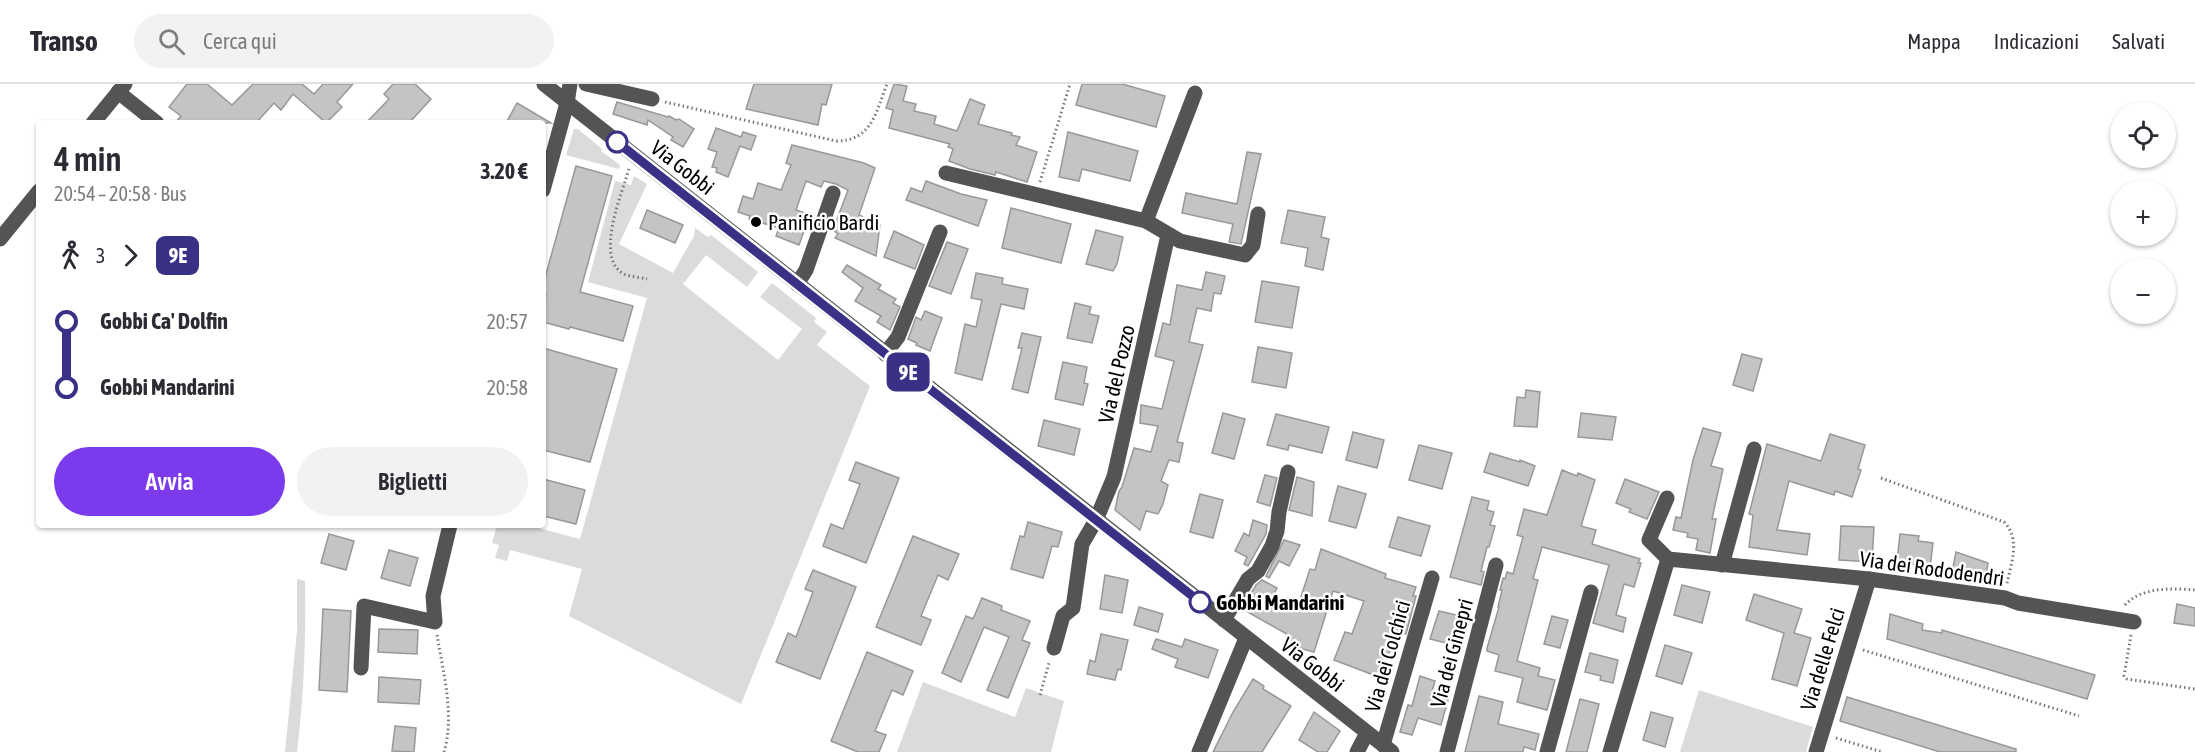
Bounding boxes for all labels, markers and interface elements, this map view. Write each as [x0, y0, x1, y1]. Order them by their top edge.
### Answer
search box [134, 14, 554, 68]
text: Transo [30, 25, 98, 57]
icon: search [155, 25, 188, 58]
text: Cerca qui [203, 28, 277, 54]
text: Mappa [1907, 29, 1961, 53]
text: Indicazioni [1994, 29, 2079, 53]
text: Salvati [2112, 29, 2165, 53]
map controls [2110, 102, 2176, 324]
button: locate [2110, 102, 2176, 168]
unlabelled marker [606, 131, 628, 153]
street label: Via Gobbi [647, 135, 719, 199]
text: 4 min [54, 140, 121, 178]
text: 3.20 € [480, 158, 528, 184]
button: + [2110, 180, 2176, 246]
text: 20:54 – 20:58 · Bus [54, 182, 187, 205]
place label: Panificio Bardi [768, 210, 879, 234]
marker: Panificio Bardi [749, 215, 763, 229]
icon: walk [54, 239, 87, 272]
icon: forward [114, 239, 147, 272]
text: 9E [168, 243, 187, 267]
text: 3 [96, 244, 105, 267]
button: − [2110, 258, 2176, 324]
text: Gobbi Ca' Dolfin [100, 308, 228, 334]
text: 20:57 [486, 310, 528, 333]
street label: Via del Pozzo [1093, 322, 1139, 426]
line badge: 9E [881, 352, 935, 392]
text: 9E [899, 360, 917, 384]
text: Gobbi Mandarini [100, 374, 235, 400]
text: 20:58 [486, 376, 528, 399]
button: Avvia [54, 447, 285, 516]
button: Biglietti [297, 447, 528, 516]
street label: Via dei Rododendri [1858, 546, 2006, 590]
place label: Gobbi Mandarini [1216, 590, 1344, 614]
marker: Gobbi Mandarini [1189, 591, 1211, 613]
street label: Via dei Ginepri [1425, 596, 1477, 710]
street label: Via dei Colchici [1360, 597, 1414, 715]
street label: Via delle Felci [1795, 605, 1849, 713]
street label: Via Gobbi [1277, 632, 1349, 696]

